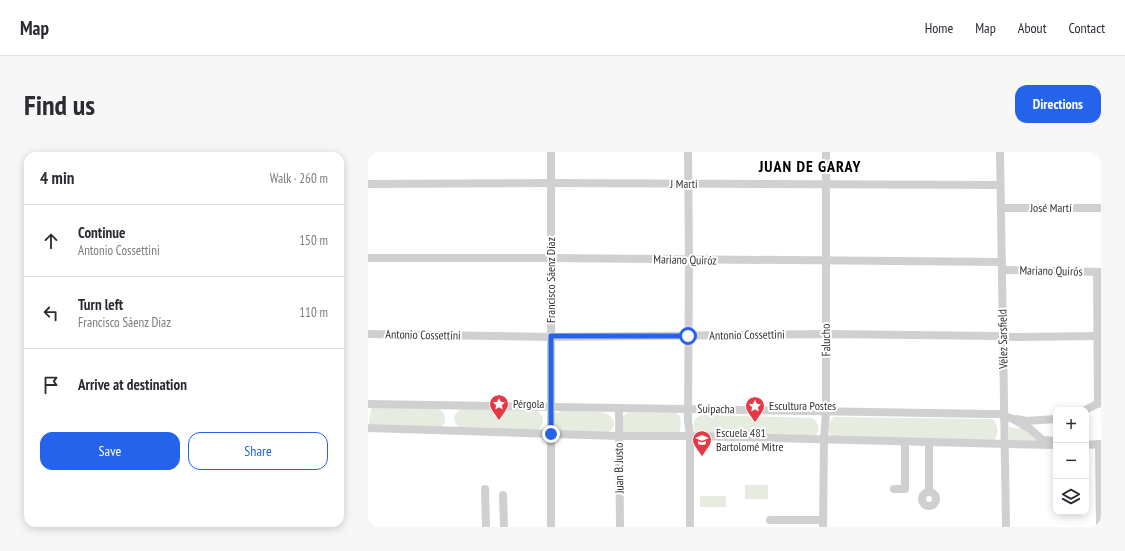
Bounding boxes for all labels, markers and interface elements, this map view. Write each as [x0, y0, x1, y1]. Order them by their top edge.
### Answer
text: Map [20, 16, 49, 40]
text: Home [925, 19, 953, 37]
text: Map [975, 19, 996, 37]
text: About [1018, 19, 1047, 37]
text: Contact [1069, 19, 1105, 37]
button: Directions [1015, 85, 1101, 123]
text: Find us [24, 86, 95, 123]
district label: JUAN DE GARAY [758, 156, 861, 176]
text: 4 min [40, 167, 74, 189]
text: Walk · 260 m [270, 170, 328, 187]
street label: J Marti [669, 176, 698, 191]
street label: José Martí [1029, 200, 1072, 215]
text: Continue [78, 223, 125, 242]
icon: ahead [40, 230, 62, 252]
text: 150 m [299, 232, 328, 249]
street label: Francisco Sáenz Díaz [543, 237, 558, 323]
text: Antonio Cossettini [78, 242, 160, 259]
street label: Mariano Quiróz [653, 251, 717, 268]
street label: Mariano Quirós [1019, 262, 1083, 279]
text: Turn left [78, 295, 123, 314]
icon: left [40, 302, 62, 324]
text: 110 m [299, 304, 328, 321]
street label: Vélez Sarsfield [994, 309, 1011, 370]
text: Francisco Sáenz Díaz [78, 314, 171, 331]
street label: Falucho [818, 324, 833, 356]
street label: Antonio Cossettini [385, 326, 461, 343]
street label: Antonio Cossettini [709, 326, 785, 343]
route start [679, 327, 697, 345]
icon: arrive [40, 374, 62, 396]
text: Arrive at destination [78, 375, 187, 394]
place icon: Pérgola [488, 393, 510, 421]
place icon: Escultura Postes [744, 395, 766, 423]
place label: Pérgola [513, 396, 544, 411]
place label: Escultura Postes [769, 398, 836, 413]
street label: Suipacha [697, 401, 735, 416]
map controls [1053, 407, 1089, 515]
button: + [1053, 407, 1089, 443]
route end [542, 425, 560, 443]
place label: Escuela 481 Bartolomé Mitre [716, 425, 784, 454]
school or university icon: Escuela 481 Bartolomé Mitre [691, 429, 713, 457]
button: Save [40, 432, 180, 470]
button: Share [188, 432, 328, 470]
street label: Juan B. Justo [611, 442, 626, 495]
button: − [1053, 443, 1089, 479]
button: layers [1053, 479, 1089, 515]

